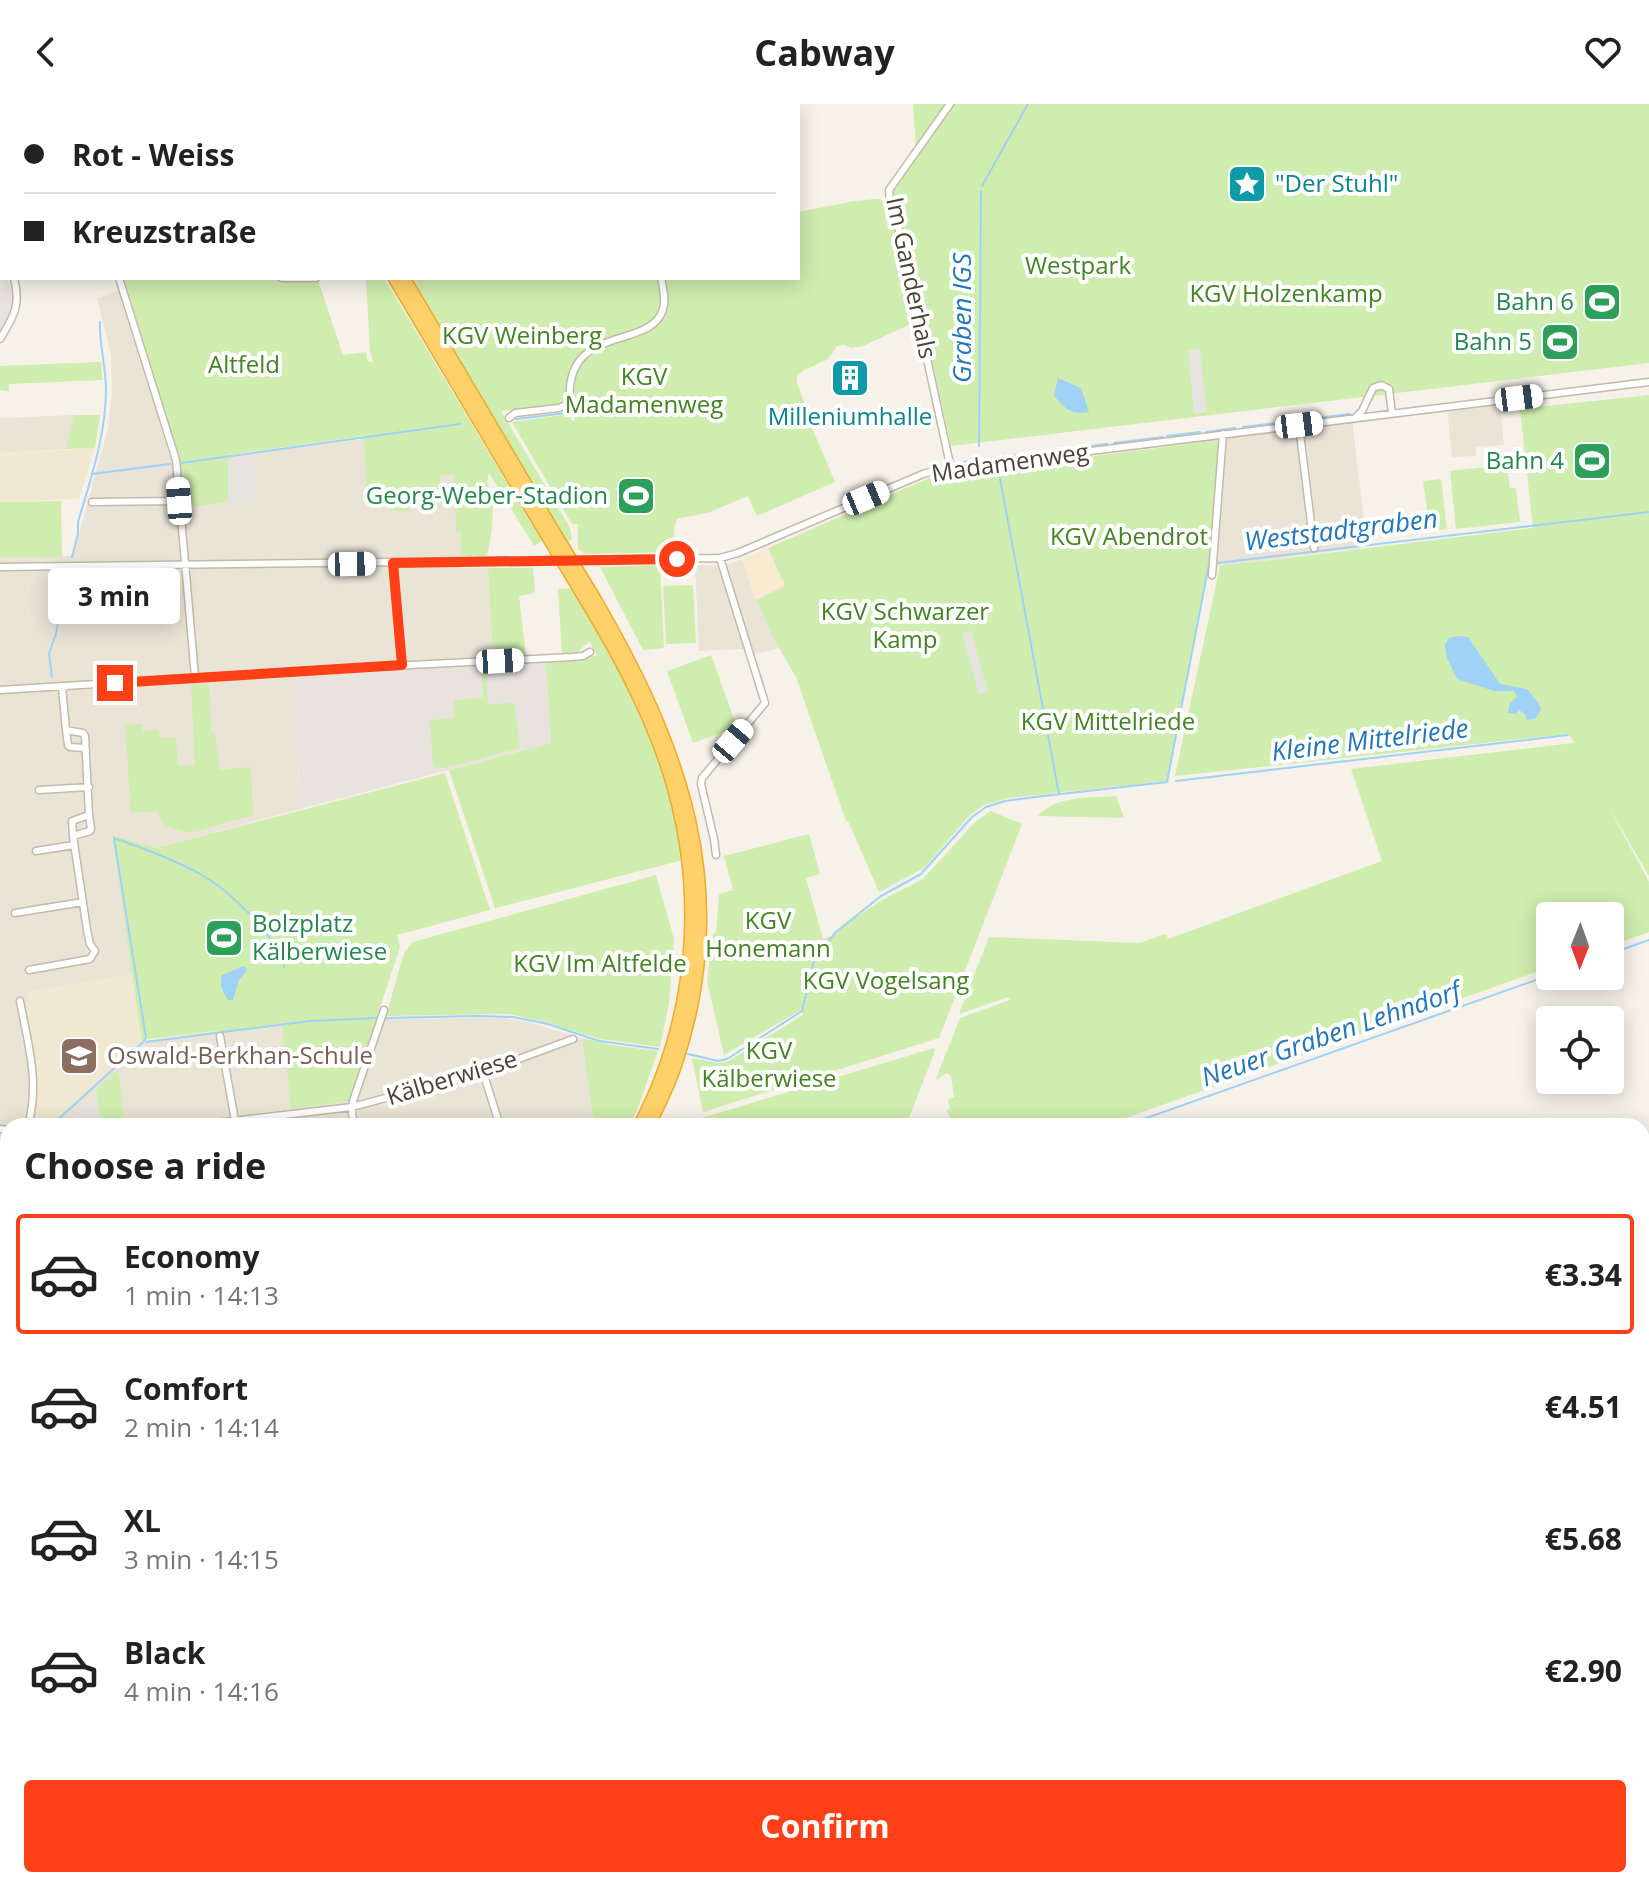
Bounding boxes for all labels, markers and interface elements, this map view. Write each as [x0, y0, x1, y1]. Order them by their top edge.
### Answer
text: Cabway [754, 28, 895, 77]
icon: back [24, 30, 68, 74]
icon: heart [1581, 30, 1625, 74]
text: Rot - Weiss [72, 134, 234, 175]
place icon: "Der Stuhl" [1226, 163, 1268, 205]
place label: "Der Stuhl" [1275, 166, 1398, 199]
street label: Im Ganderhals [879, 194, 946, 361]
text: Kreuzstraße [72, 211, 256, 252]
park label: Westpark [1025, 248, 1131, 281]
water label: Graben IGS [943, 252, 979, 383]
park label: KGV Holzenkamp [1189, 276, 1383, 309]
sports icon: Bahn 6 [1581, 281, 1623, 323]
place label: Bahn 6 [1496, 284, 1574, 317]
park label: KGV Weinberg [442, 318, 602, 351]
sports icon: Bahn 5 [1539, 321, 1581, 363]
place label: Bahn 5 [1454, 324, 1532, 357]
park label: Altfeld [208, 347, 280, 380]
building icon: Milleniumhalle [829, 357, 871, 399]
park label: KGV Madamenweg [565, 359, 723, 420]
car [1494, 383, 1544, 413]
place label: Milleniumhalle [768, 399, 932, 432]
car [1274, 410, 1324, 440]
street label: Madamenweg [929, 434, 1091, 489]
sports icon: Bahn 4 [1571, 440, 1613, 482]
place label: Bahn 4 [1486, 443, 1564, 476]
sports icon: Georg-Weber-Stadion [615, 475, 657, 517]
car [165, 476, 193, 526]
place label: Georg-Weber-Stadion [366, 478, 608, 511]
car [839, 478, 893, 518]
water label: Weststadtgraben [1242, 499, 1440, 559]
park label: KGV Abendrot [1050, 519, 1208, 552]
route start [659, 541, 695, 577]
car [328, 552, 376, 576]
callout: 3 min [49, 567, 181, 623]
text: 3 min [78, 578, 150, 614]
park label: KGV Schwarzer Kamp [821, 594, 989, 655]
car [475, 648, 525, 674]
route end [97, 665, 133, 701]
park label: KGV Mittelriede [1021, 704, 1195, 737]
water label: Kleine Mittelriede [1269, 709, 1470, 769]
car [708, 715, 758, 767]
north arrow [1536, 902, 1624, 990]
map controls [1536, 902, 1624, 1094]
park label: KGV Honemann [705, 903, 831, 964]
place label: Bolzplatz Kälberwiese [252, 906, 387, 967]
sports icon: Bolzplatz Kälberwiese [203, 917, 245, 959]
park label: KGV Im Altfelde [513, 946, 687, 979]
park label: KGV Vogelsang [803, 963, 969, 996]
water label: Neuer Graben Lehndorf [1196, 971, 1469, 1094]
button: locate [1536, 1006, 1624, 1094]
park label: KGV Kälberwiese [701, 1033, 837, 1094]
school or university icon: Oswald-Berkhan-Schule [58, 1035, 100, 1077]
place label: Oswald-Berkhan-Schule [107, 1038, 373, 1071]
street label: Kälberwiese [382, 1041, 521, 1112]
text: Choose a ride [24, 1141, 266, 1190]
text: Economy [124, 1236, 260, 1277]
icon: car [28, 1238, 100, 1310]
text: €3.34 [1545, 1254, 1622, 1295]
text: 1 min · 14:13 [124, 1277, 279, 1313]
text: Comfort [124, 1368, 248, 1409]
icon: car [28, 1370, 100, 1442]
text: €4.51 [1545, 1386, 1622, 1427]
text: 2 min · 14:14 [124, 1409, 279, 1445]
text: XL [124, 1500, 161, 1541]
icon: car [28, 1502, 100, 1574]
text: €5.68 [1545, 1518, 1622, 1559]
text: 3 min · 14:15 [124, 1541, 279, 1577]
text: Black [124, 1632, 205, 1673]
icon: car [28, 1634, 100, 1706]
text: €2.90 [1545, 1650, 1622, 1691]
text: 4 min · 14:16 [124, 1673, 279, 1709]
button: Confirm [24, 1780, 1626, 1872]

